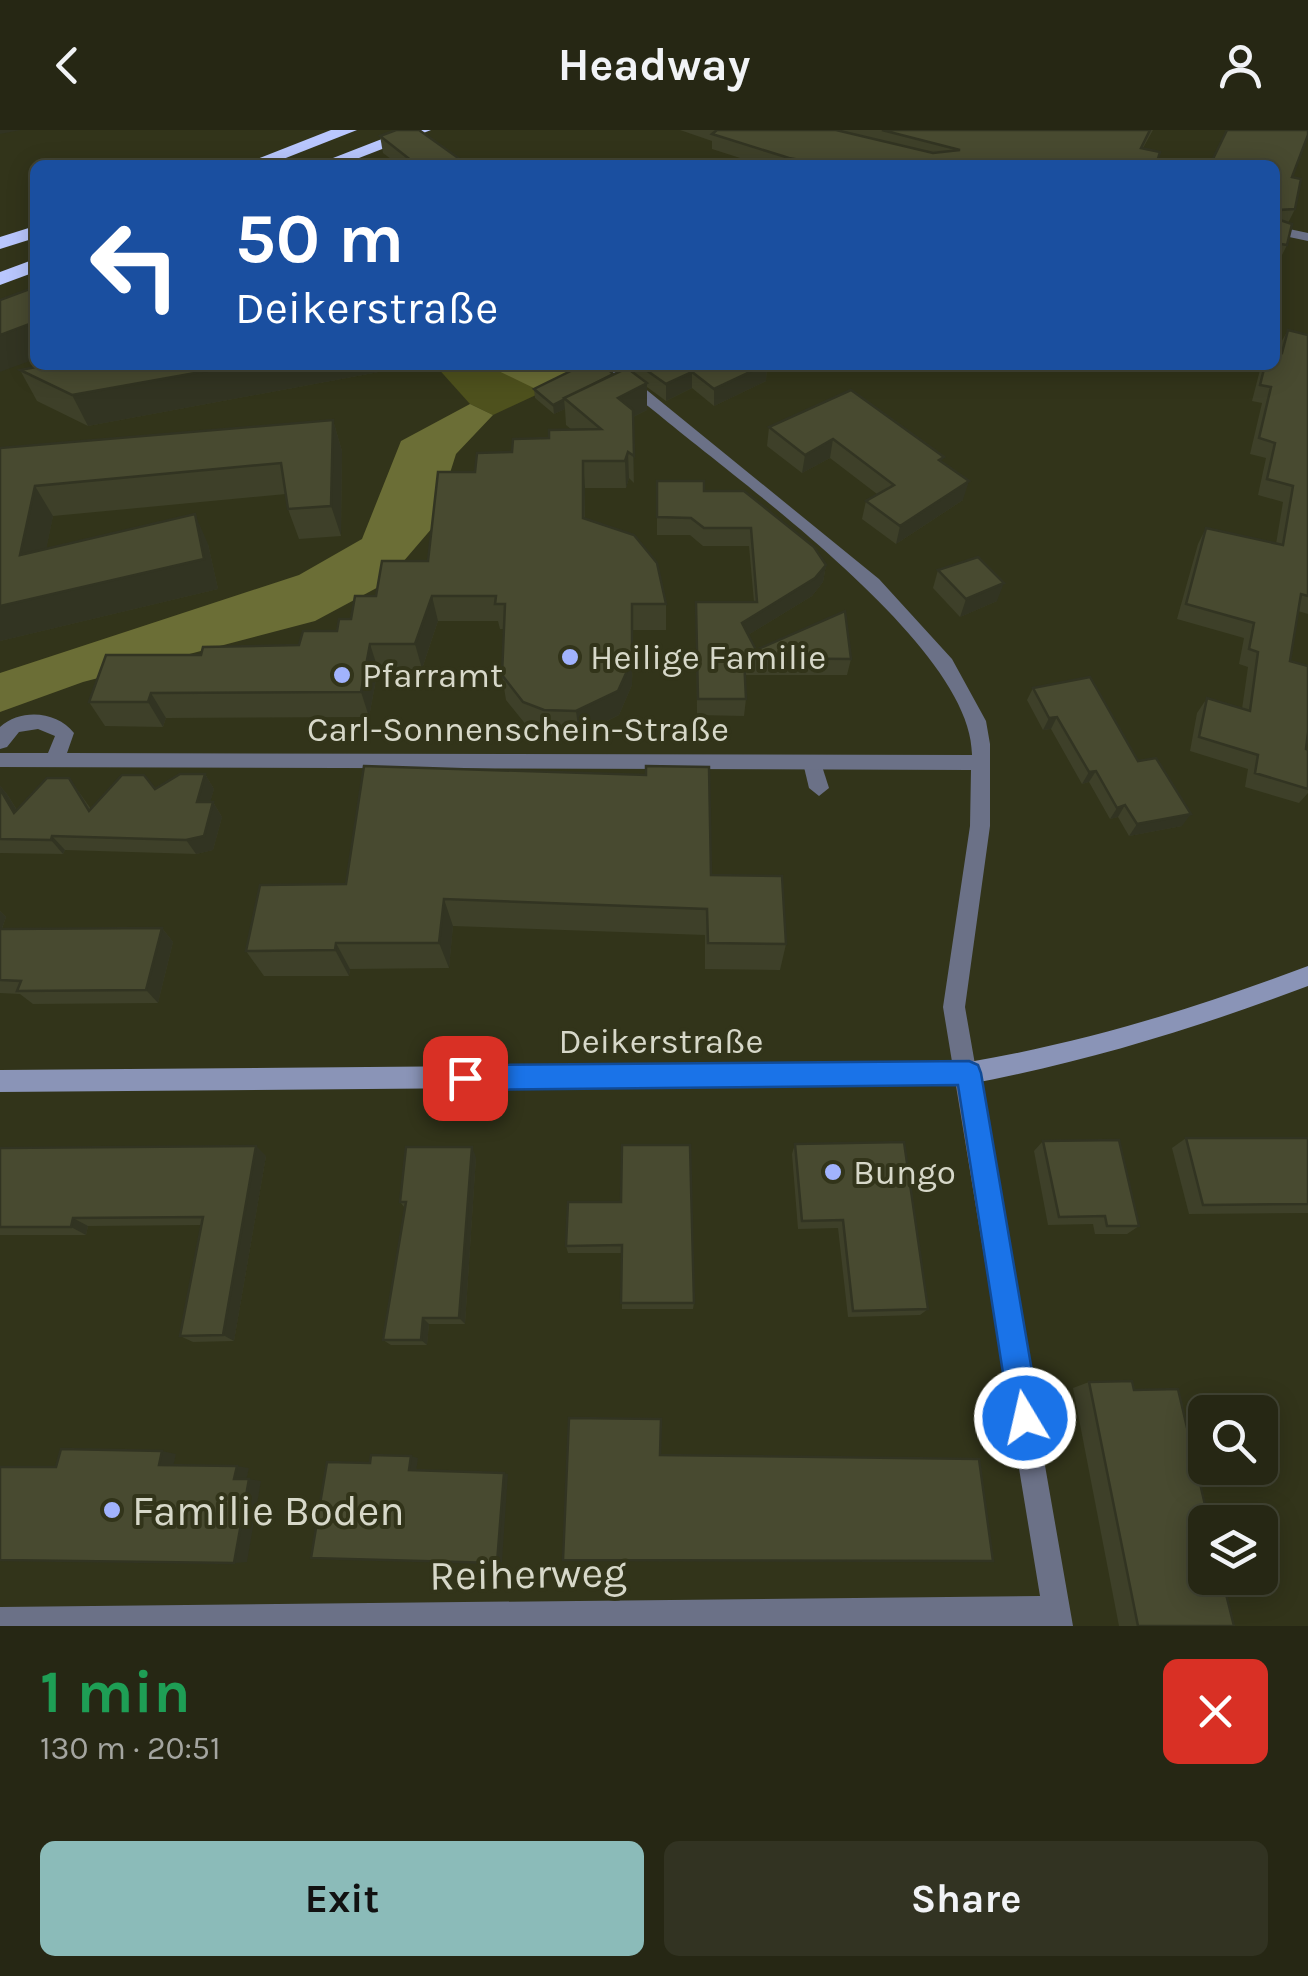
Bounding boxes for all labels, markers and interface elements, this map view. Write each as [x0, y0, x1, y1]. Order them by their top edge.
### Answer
icon: back [40, 38, 95, 93]
icon: person [1213, 38, 1268, 93]
text: Headway [558, 39, 750, 91]
text: 50 m [235, 198, 404, 280]
icon: left [70, 200, 200, 330]
text: Deikerstraße [235, 282, 498, 334]
place label: Heilige Familie [590, 637, 826, 678]
marker: Heilige Familie [559, 646, 581, 668]
place label: Pfarramt [362, 655, 503, 696]
marker: Pfarramt [331, 664, 353, 686]
street label: Carl-Sonnenschein-Straße [307, 709, 729, 750]
street label: Deikerstraße [559, 1021, 763, 1062]
pin [423, 1036, 508, 1121]
icon: arrive [438, 1051, 493, 1106]
place label: Bungo [853, 1152, 956, 1193]
marker: Bungo [822, 1161, 844, 1183]
position arrow [973, 1366, 1077, 1470]
map controls [1188, 1395, 1278, 1595]
button: search [1188, 1395, 1278, 1485]
place label: Familie Boden [132, 1486, 405, 1536]
marker: Familie Boden [101, 1499, 123, 1521]
button: layers [1188, 1505, 1278, 1595]
street label: Reiherweg [429, 1547, 628, 1601]
text: 1 min [40, 1657, 191, 1727]
button: close [1163, 1659, 1268, 1764]
text: 130 m · 20:51 [40, 1730, 220, 1767]
button: Exit [40, 1841, 644, 1956]
button: Share [664, 1841, 1268, 1956]

